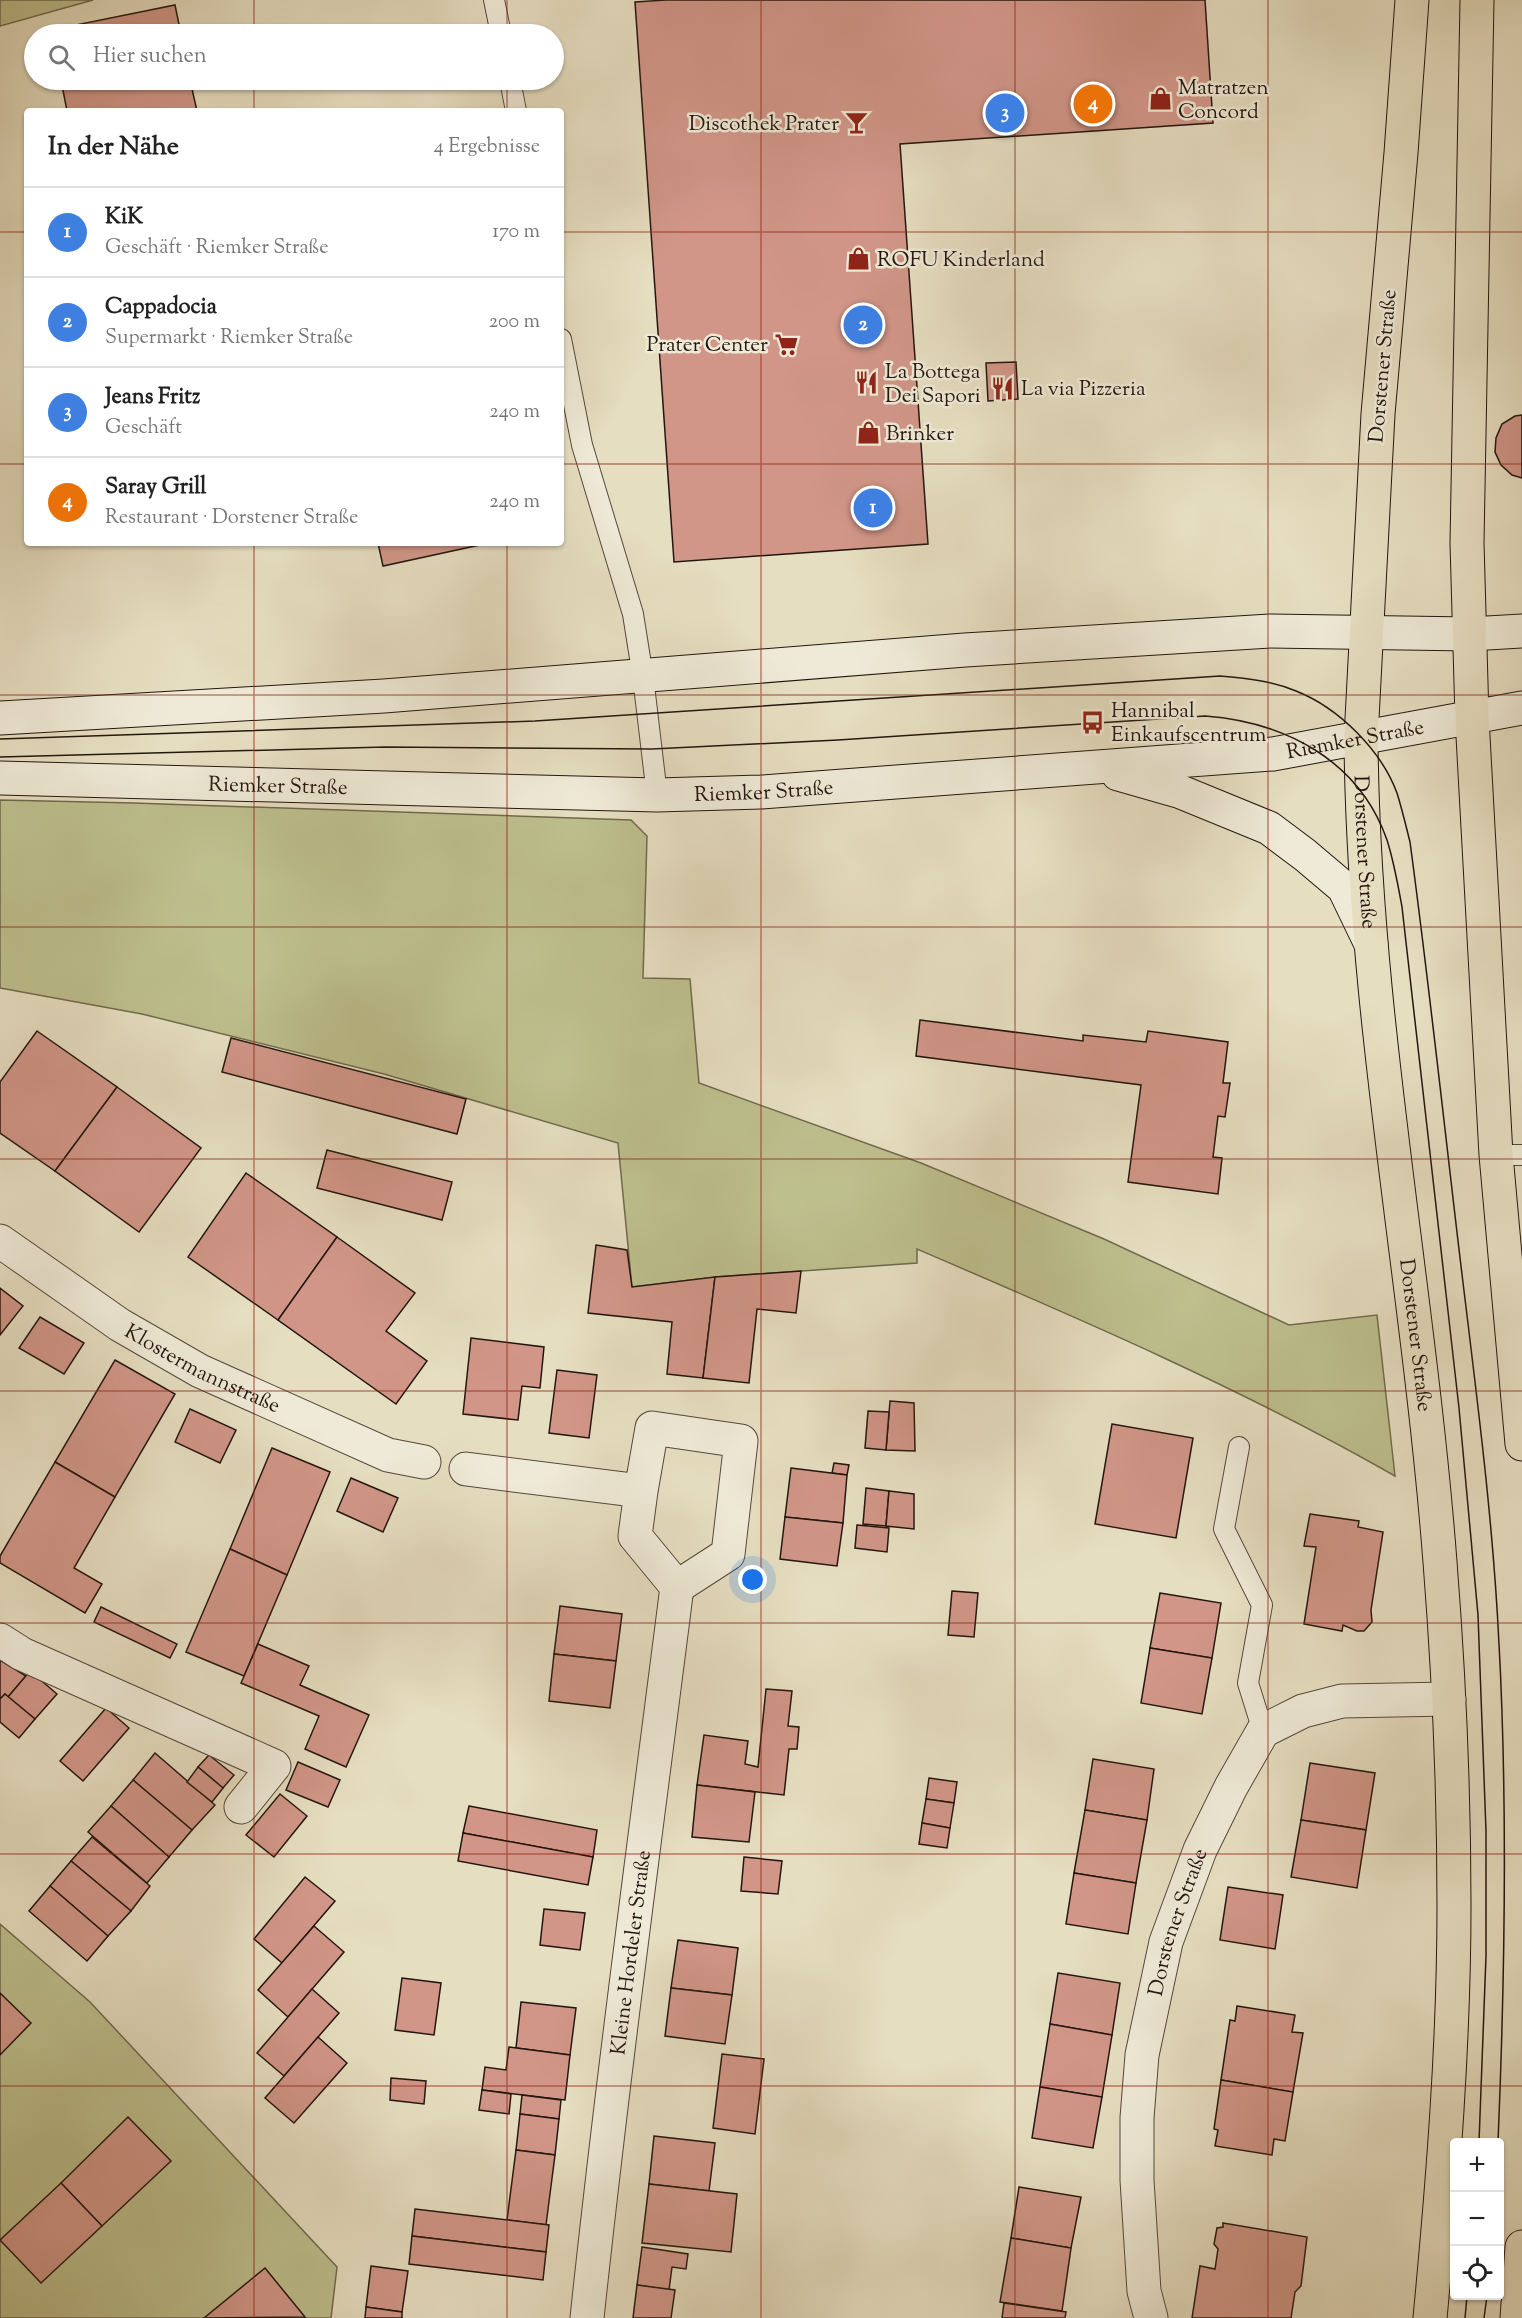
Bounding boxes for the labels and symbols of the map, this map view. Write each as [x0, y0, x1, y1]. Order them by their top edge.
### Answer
place label: Matratzen Concord [1178, 74, 1269, 128]
pin: 4 [1074, 82, 1112, 126]
shop icon: Matratzen Concord [1147, 86, 1173, 112]
pin: 3 [986, 90, 1024, 136]
place label: Discothek Prater [689, 110, 839, 140]
bar icon: Discothek Prater [844, 110, 870, 136]
shop icon: ROFU Kinderland [846, 246, 872, 272]
place label: ROFU Kinderland [877, 246, 1045, 276]
street label: Dorstener Straße [1362, 288, 1406, 444]
pin: 2 [844, 302, 882, 348]
place label: Prater Center [647, 331, 768, 361]
supermarket icon: Prater Center [773, 331, 799, 357]
place label: La Bottega Dei Sapori [885, 358, 981, 412]
restaurant icon: La Bottega Dei Sapori [854, 370, 880, 396]
restaurant icon: La via Pizzeria [990, 375, 1016, 401]
place label: La via Pizzeria [1021, 375, 1146, 405]
shop icon: Brinker [855, 420, 881, 446]
place label: Brinker [886, 420, 954, 450]
pin: 1 [854, 486, 892, 530]
place label: Hannibal Einkaufscentrum [1111, 697, 1266, 751]
bus stop icon: Hannibal Einkaufscentrum [1080, 709, 1106, 735]
street label: Riemker Straße [1284, 713, 1427, 768]
street label: Riemker Straße [208, 770, 348, 804]
street label: Riemker Straße [694, 774, 835, 811]
street label: Dorstener Straße [1345, 775, 1383, 930]
street label: Dorstener Straße [1390, 1257, 1438, 1413]
street label: Klostermannstraße [118, 1318, 285, 1422]
your location [738, 1565, 767, 1594]
street label: Dorstener Straße [1142, 1845, 1216, 1999]
street label: Kleine Hordeler Straße [604, 1849, 660, 2057]

